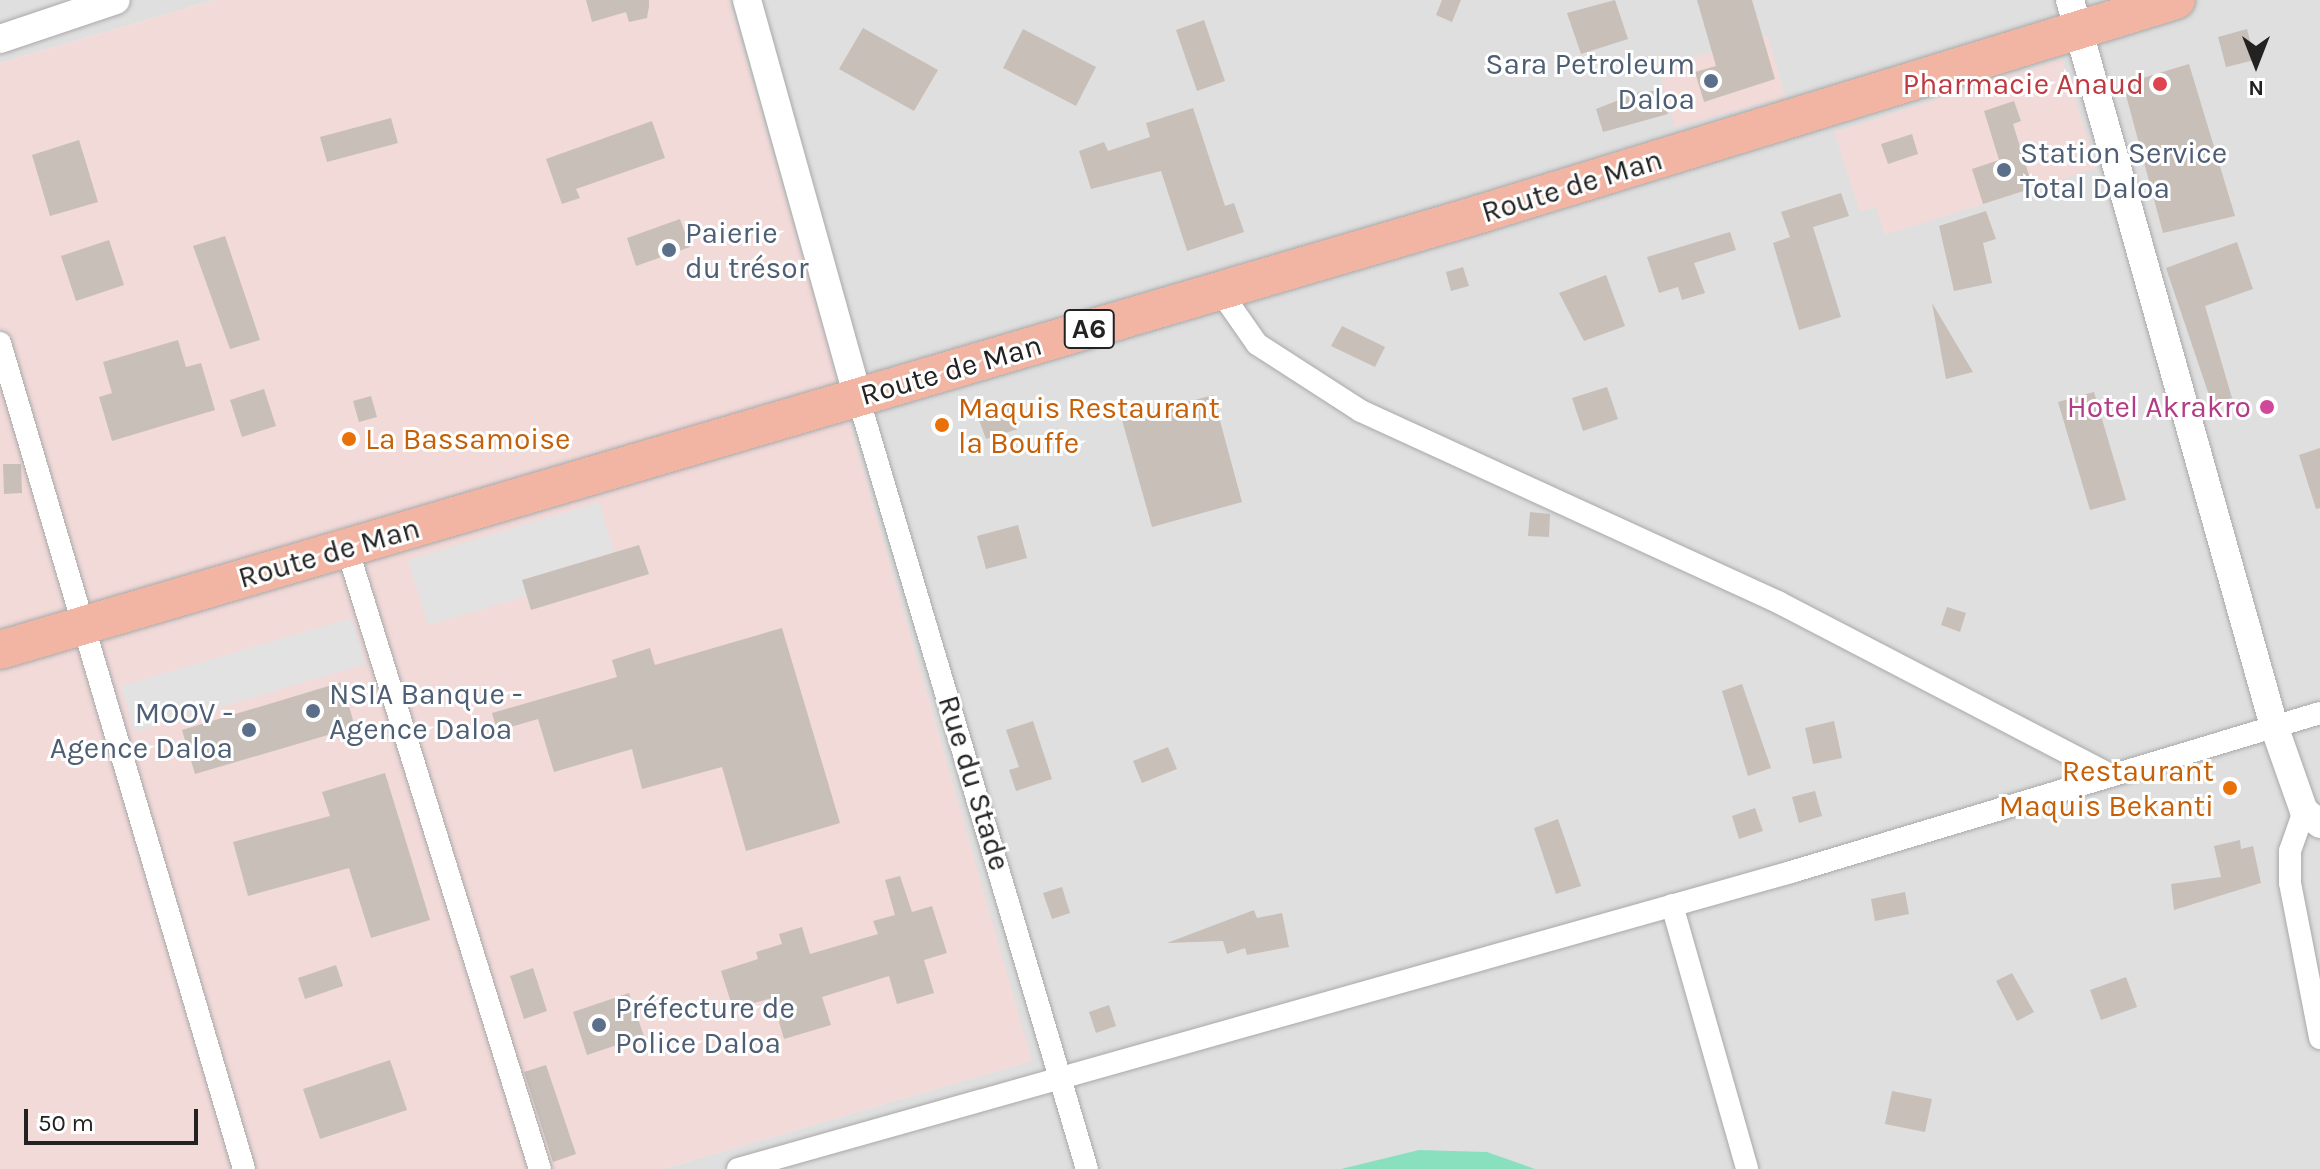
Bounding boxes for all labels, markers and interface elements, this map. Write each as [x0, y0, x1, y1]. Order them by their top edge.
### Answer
north arrow [2216, 24, 2296, 104]
place label: Sara Petroleum Daloa [1485, 46, 1695, 116]
place label: Pharmacie Anaud [1903, 66, 2144, 102]
marker: Sara Petroleum Daloa [1702, 72, 1720, 90]
marker: Pharmacie Anaud [2151, 75, 2169, 93]
text: N [2248, 75, 2264, 101]
place label: Station Service Total Daloa [2020, 135, 2227, 206]
street label: Route de Man [1477, 141, 1667, 231]
marker: Station Service Total Daloa [1995, 161, 2013, 179]
place label: Paierie du trésor [685, 215, 809, 286]
marker: Paierie du trésor [660, 241, 678, 259]
road number: A6 [1063, 305, 1115, 353]
street label: Route de Man [856, 327, 1046, 413]
place label: Hotel Akrakro [2067, 389, 2251, 425]
place label: Maquis Restaurant la Bouffe [958, 390, 1220, 460]
marker: Hotel Akrakro [2258, 398, 2276, 416]
marker: Maquis Restaurant la Bouffe [933, 416, 951, 434]
place label: La Bassamoise [365, 421, 570, 457]
marker: La Bassamoise [340, 430, 358, 448]
street label: Route de Man [234, 510, 424, 596]
place label: NSIA Banque - Agence Daloa [329, 676, 522, 746]
street label: Rue du Stade [930, 691, 1018, 875]
place label: MOOV - Agence Daloa [50, 695, 233, 766]
marker: NSIA Banque - Agence Daloa [304, 702, 322, 720]
marker: MOOV - Agence Daloa [240, 721, 258, 739]
place label: Restaurant Maquis Bekanti [1999, 753, 2214, 824]
marker: Restaurant Maquis Bekanti [2221, 779, 2239, 797]
place label: Préfecture de Police Daloa [615, 990, 795, 1060]
marker: Préfecture de Police Daloa [590, 1016, 608, 1034]
scale bar [28, 1093, 202, 1143]
text: 50 m [38, 1109, 94, 1137]

